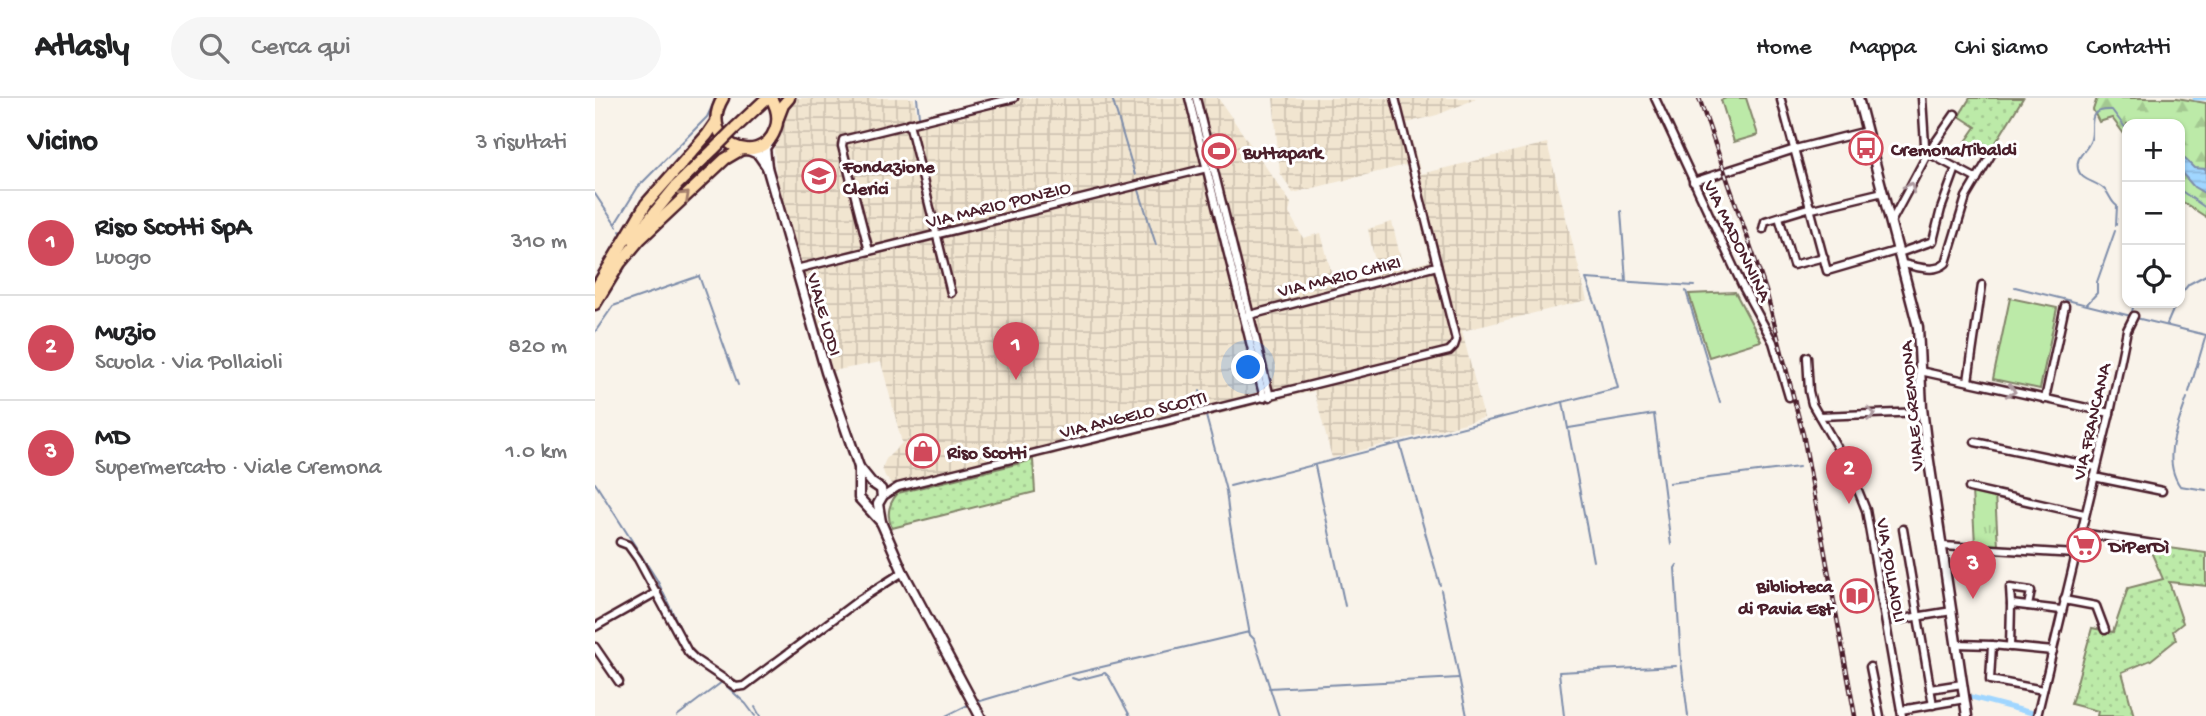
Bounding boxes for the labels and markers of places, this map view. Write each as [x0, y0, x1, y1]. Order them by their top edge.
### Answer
bus stop icon: Cremona/Tibaldi [1847, 129, 1885, 167]
sports icon: Buttapark [1200, 132, 1238, 170]
place label: Cremona/Tibaldi [1890, 140, 2017, 163]
place label: Buttapark [1242, 143, 1325, 166]
school or university icon: Fondazione Clerici [800, 157, 838, 195]
place label: Fondazione Clerici [842, 157, 936, 202]
pin: 1 [993, 322, 1039, 380]
shop icon: Riso Scotti [904, 432, 942, 470]
place label: Riso Scotti [946, 443, 1027, 466]
pin: 2 [1826, 446, 1872, 504]
supermarket icon: DiPerDì [2065, 526, 2103, 564]
place label: DiPerDì [2107, 537, 2169, 560]
pin: 3 [1950, 541, 1996, 599]
place label: Biblioteca di Pavia Est [1738, 577, 1835, 622]
library icon: Biblioteca di Pavia Est [1838, 577, 1876, 615]

